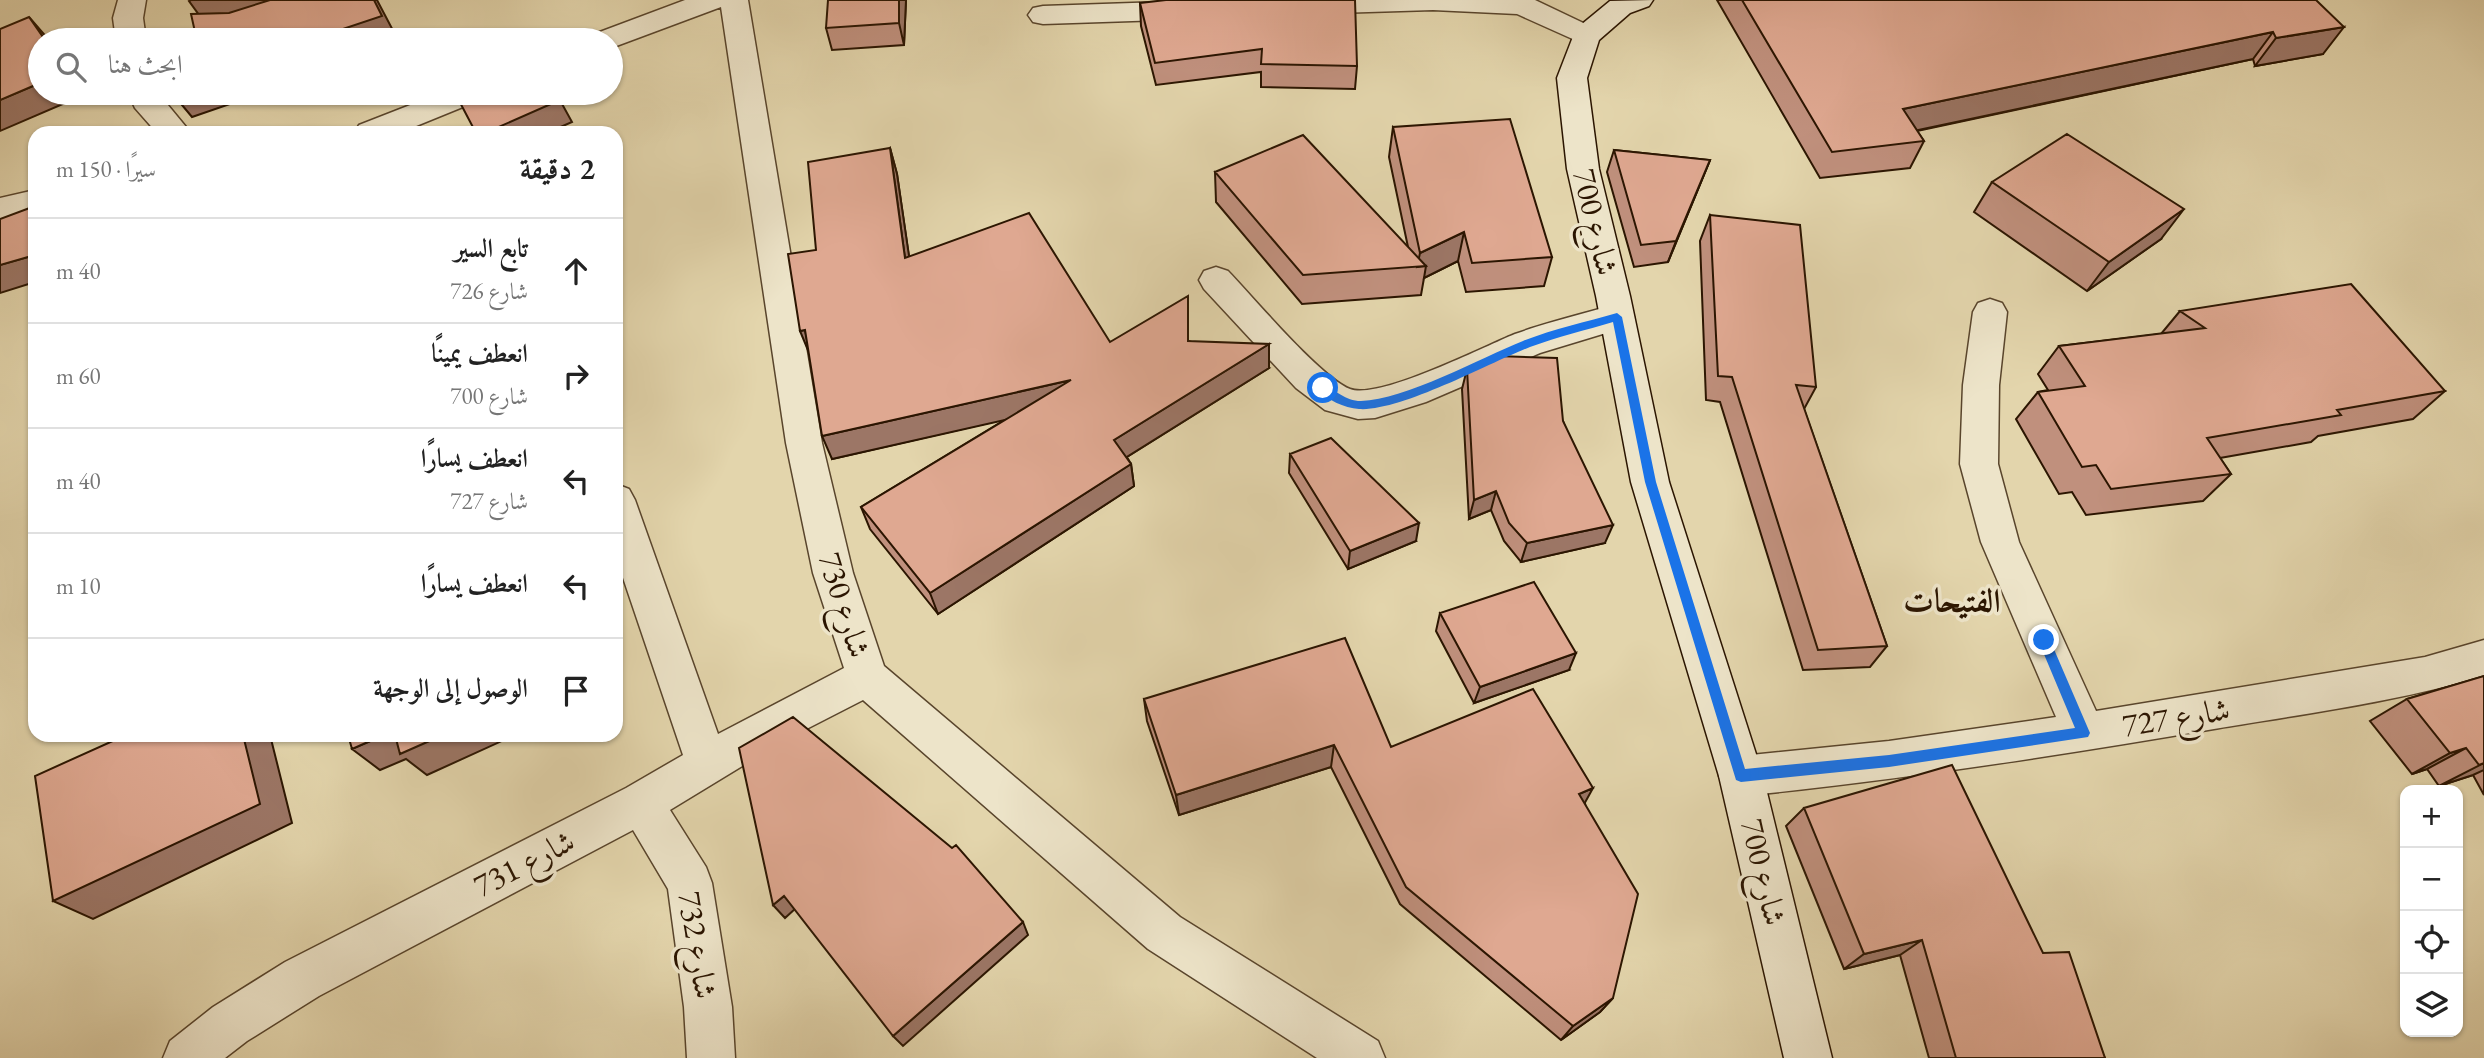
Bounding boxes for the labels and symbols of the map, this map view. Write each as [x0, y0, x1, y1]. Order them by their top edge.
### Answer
street label: شارع 700 [1558, 165, 1629, 281]
route start [1307, 372, 1338, 403]
street label: شارع 730 [803, 547, 881, 665]
district label: الفتيحات [1903, 579, 2001, 622]
route end [2028, 624, 2059, 655]
street label: شارع 727 [2119, 688, 2234, 752]
street label: شارع 700 [1726, 815, 1797, 931]
street label: شارع 731 [466, 820, 584, 912]
street label: شارع 732 [663, 888, 727, 1003]

